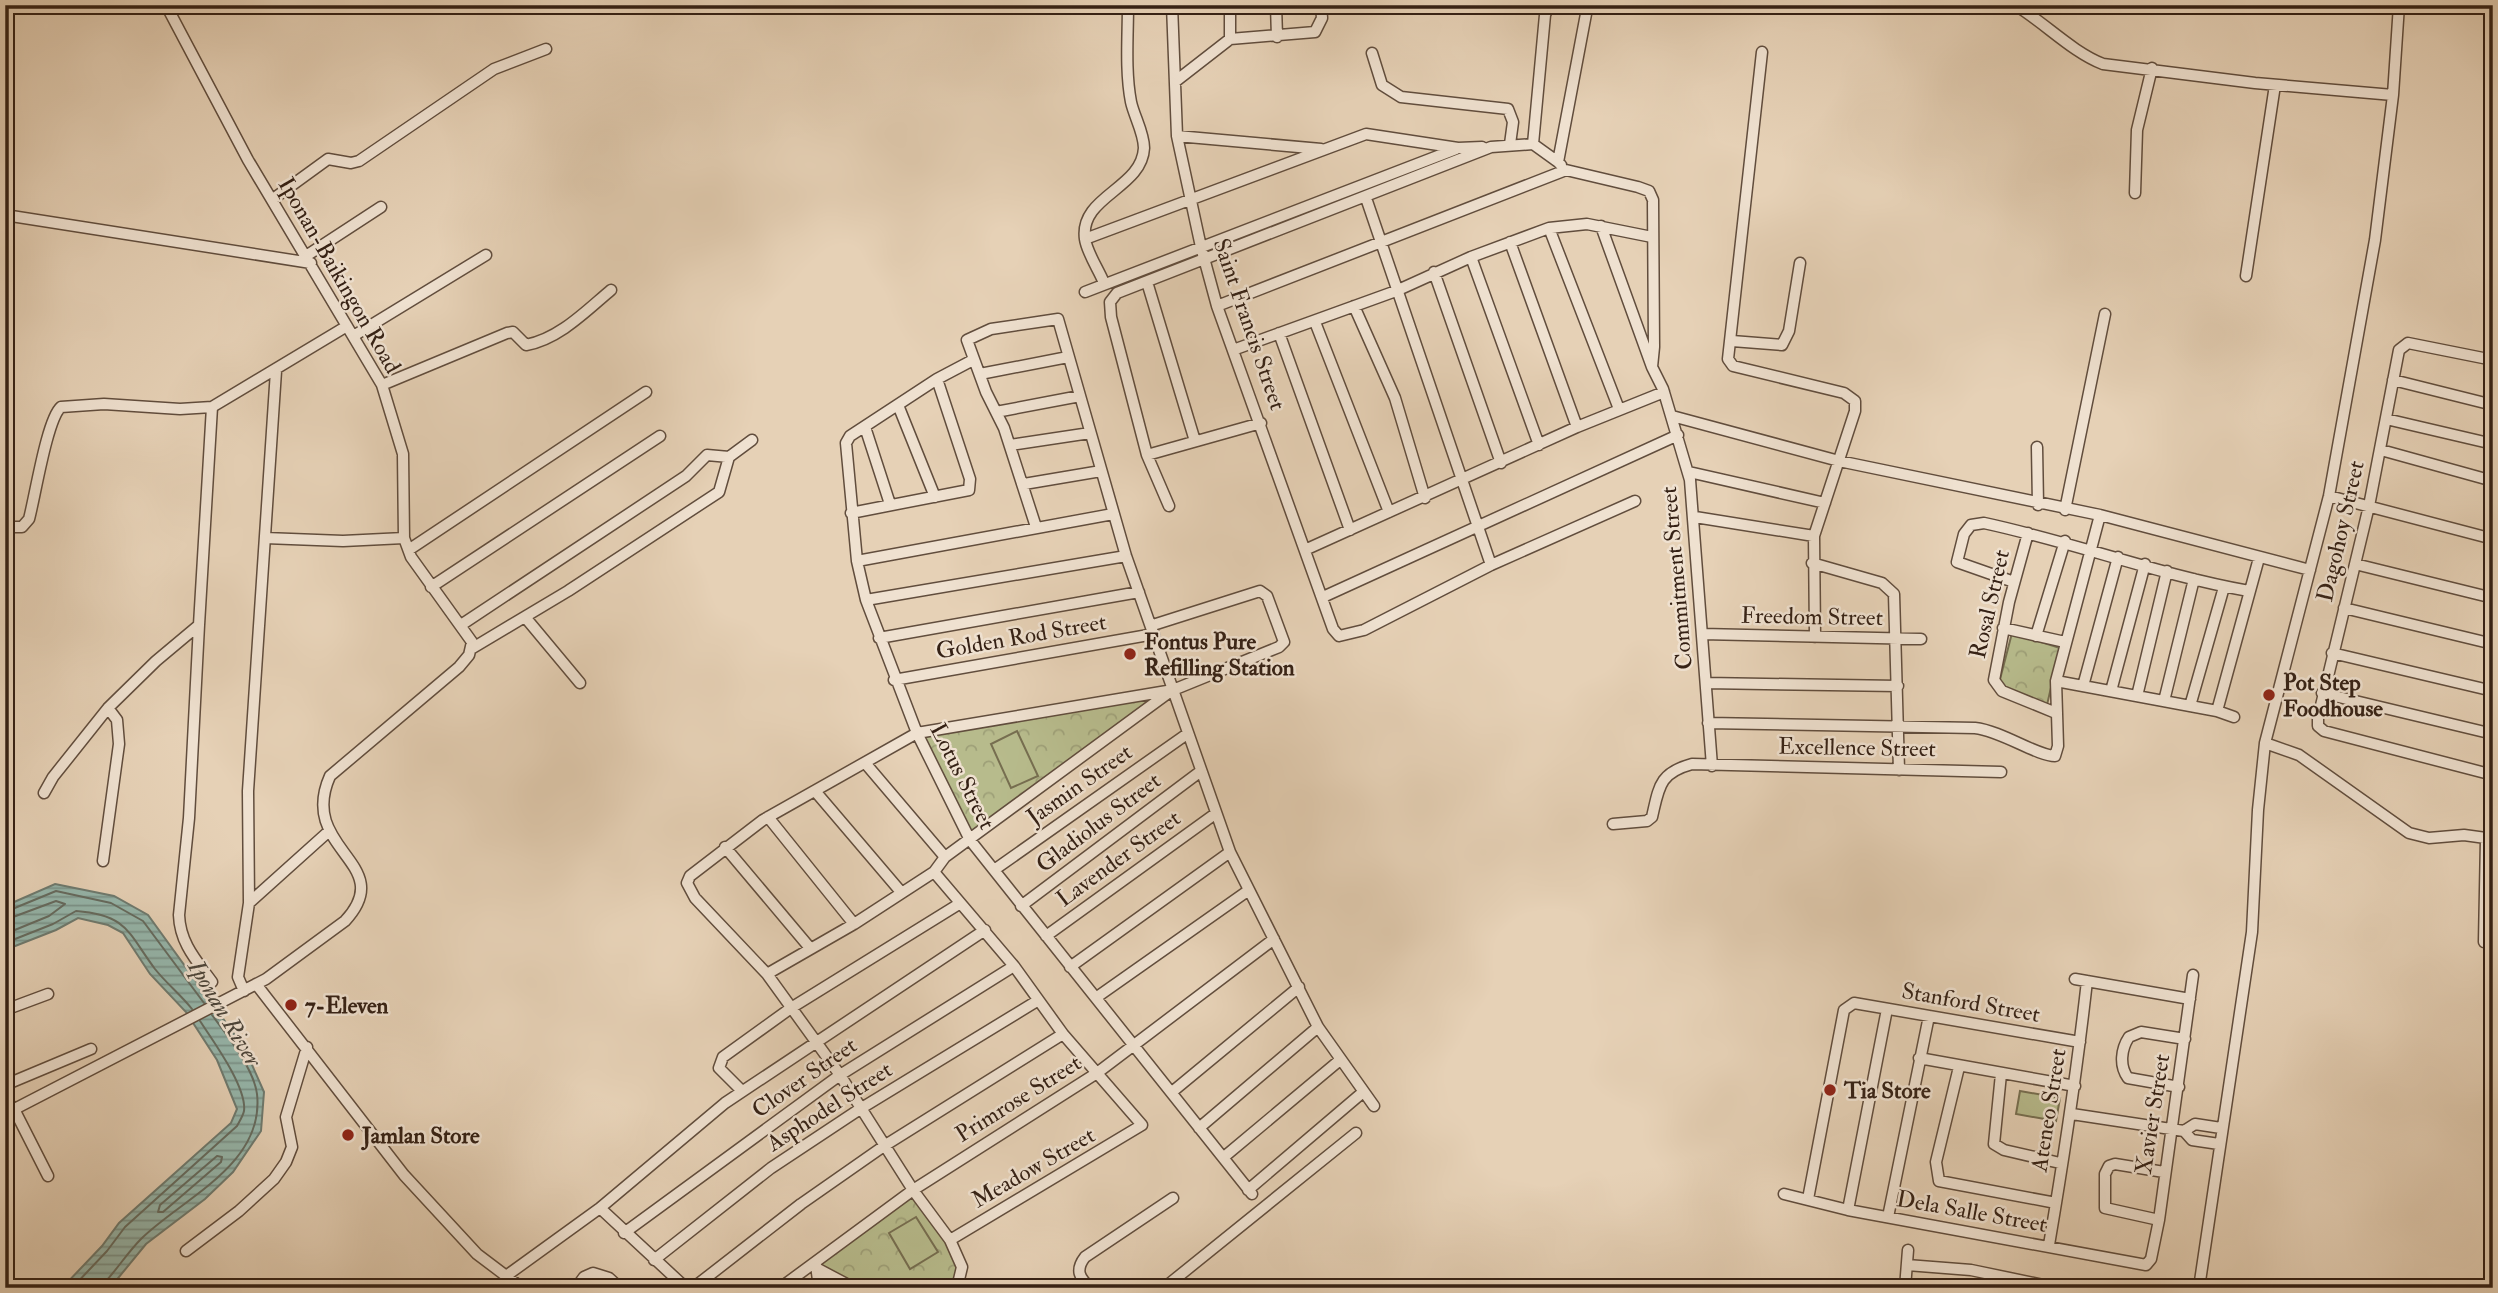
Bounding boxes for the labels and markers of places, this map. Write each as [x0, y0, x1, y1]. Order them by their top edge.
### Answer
place label: Fontus Pure Refilling Station [1144, 627, 1295, 683]
marker: Fontus Pure Refilling Station [1122, 646, 1138, 662]
place label: Pot Step Foodhouse [2283, 668, 2383, 723]
marker: Pot Step Foodhouse [2261, 687, 2277, 703]
place label: 7-Eleven [305, 991, 389, 1020]
marker: 7-Eleven [283, 997, 299, 1013]
place label: Tia Store [1843, 1076, 1931, 1105]
marker: Tia Store [1822, 1082, 1838, 1098]
place label: Jamlan Store [361, 1121, 480, 1151]
marker: Jamlan Store [340, 1127, 356, 1143]

